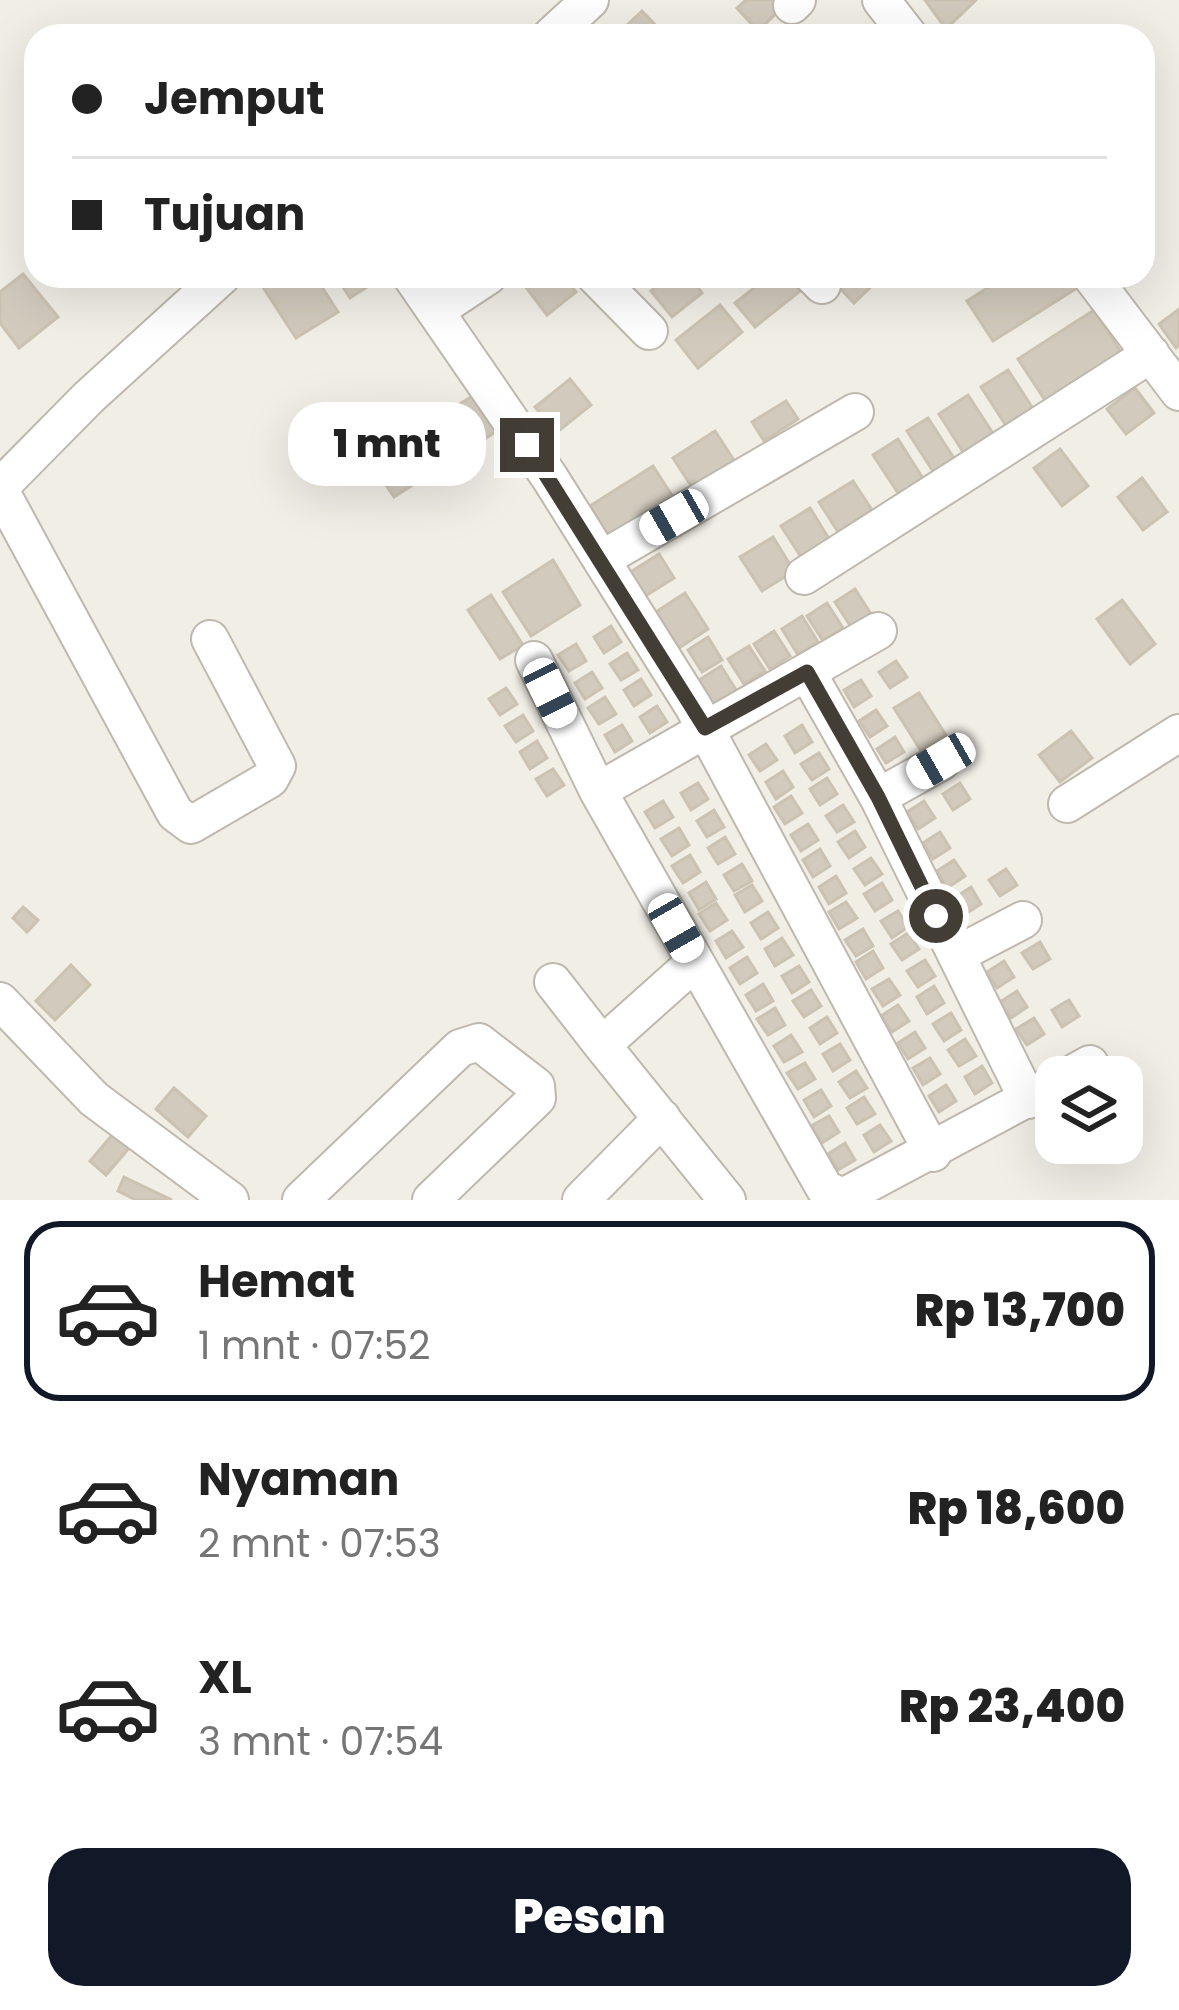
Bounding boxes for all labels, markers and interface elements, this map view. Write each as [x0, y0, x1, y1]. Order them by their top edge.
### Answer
text: Jemput [144, 67, 325, 130]
text: Tujuan [144, 183, 305, 246]
callout: 1 mnt [287, 403, 485, 487]
text: 1 mnt [333, 416, 441, 471]
route end [500, 418, 554, 472]
car [634, 483, 714, 551]
car [518, 653, 582, 733]
car [901, 727, 981, 795]
car [642, 888, 710, 968]
route start [909, 889, 963, 943]
map controls [1035, 1056, 1143, 1164]
button: layers [1035, 1056, 1143, 1164]
text: Hemat [198, 1250, 355, 1313]
icon: car [54, 1257, 162, 1365]
text: Rp 13,700 [914, 1279, 1125, 1342]
text: 1 mnt · 07:52 [198, 1318, 430, 1373]
text: Nyaman [198, 1448, 399, 1511]
icon: car [54, 1455, 162, 1563]
text: Rp 18,600 [907, 1477, 1125, 1540]
text: 2 mnt · 07:53 [198, 1516, 441, 1571]
text: XL [198, 1646, 252, 1709]
icon: car [54, 1653, 162, 1761]
text: Rp 23,400 [899, 1675, 1125, 1738]
text: 3 mnt · 07:54 [198, 1714, 443, 1769]
button: Pesan [48, 1848, 1131, 1986]

